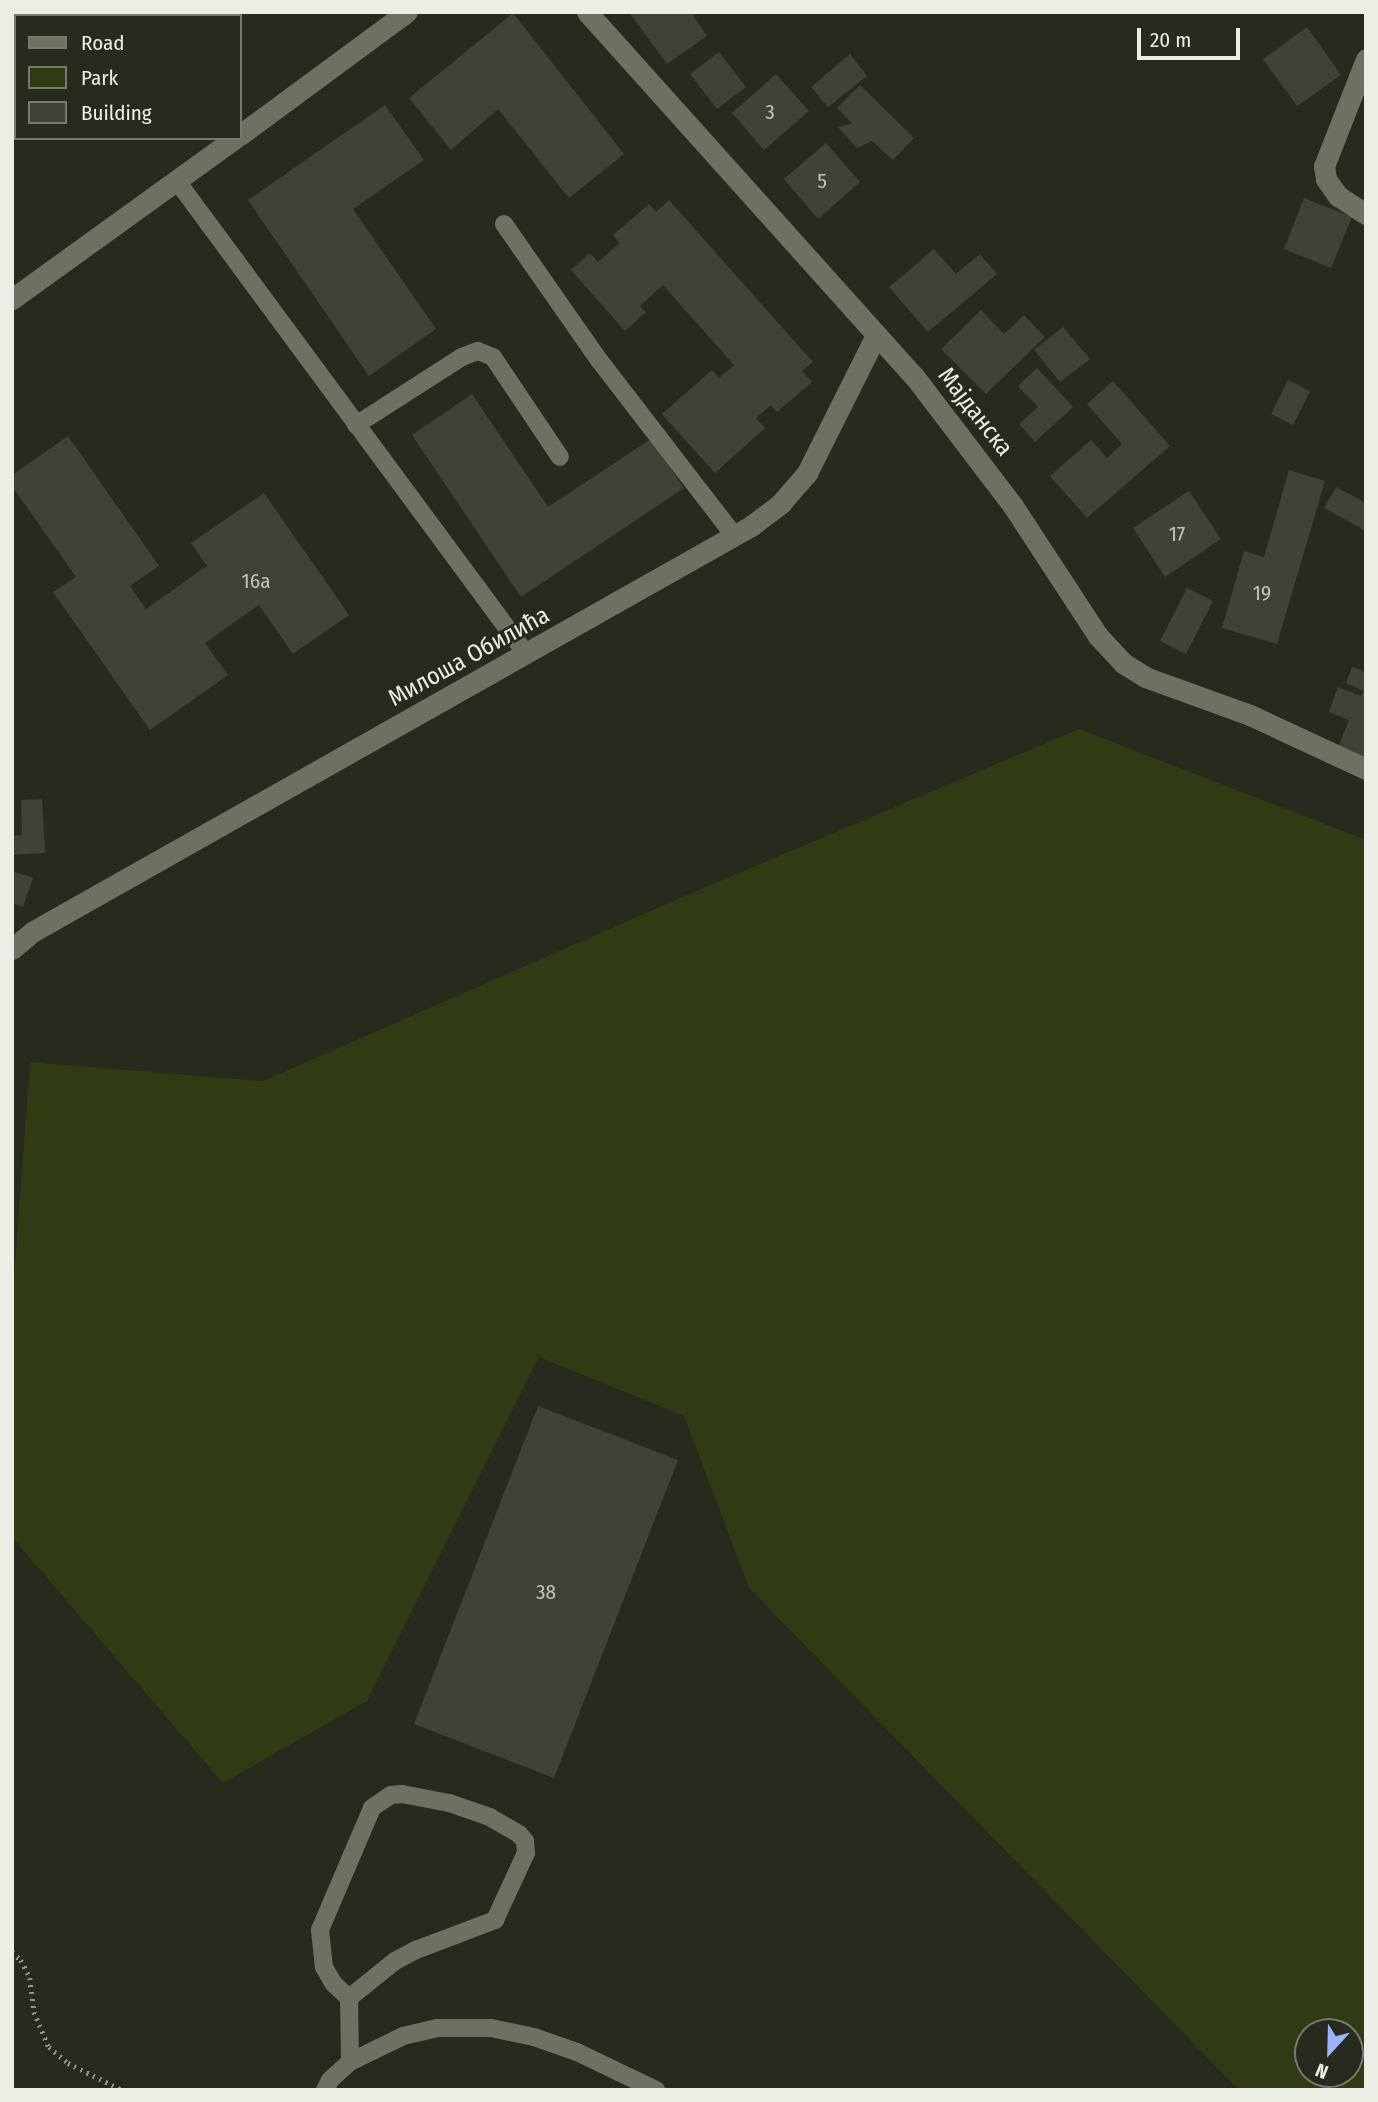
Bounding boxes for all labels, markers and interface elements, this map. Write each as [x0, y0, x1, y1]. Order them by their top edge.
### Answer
legend [14, 14, 242, 140]
scale bar [1140, 14, 1243, 58]
text: 20 m [1150, 27, 1191, 53]
text: Road [81, 30, 125, 56]
text: Park [81, 65, 118, 91]
house number: 3 [765, 99, 775, 125]
text: Building [81, 100, 152, 126]
house number: 5 [817, 168, 827, 194]
street label: Мајданска [932, 362, 1018, 462]
house number: 17 [1169, 521, 1185, 547]
house number: 16a [242, 568, 270, 594]
house number: 19 [1253, 580, 1271, 606]
street label: Милоша Обилића [383, 601, 555, 713]
house number: 38 [536, 1579, 556, 1605]
north arrow [1294, 2018, 1364, 2088]
text: N [1312, 2058, 1331, 2084]

